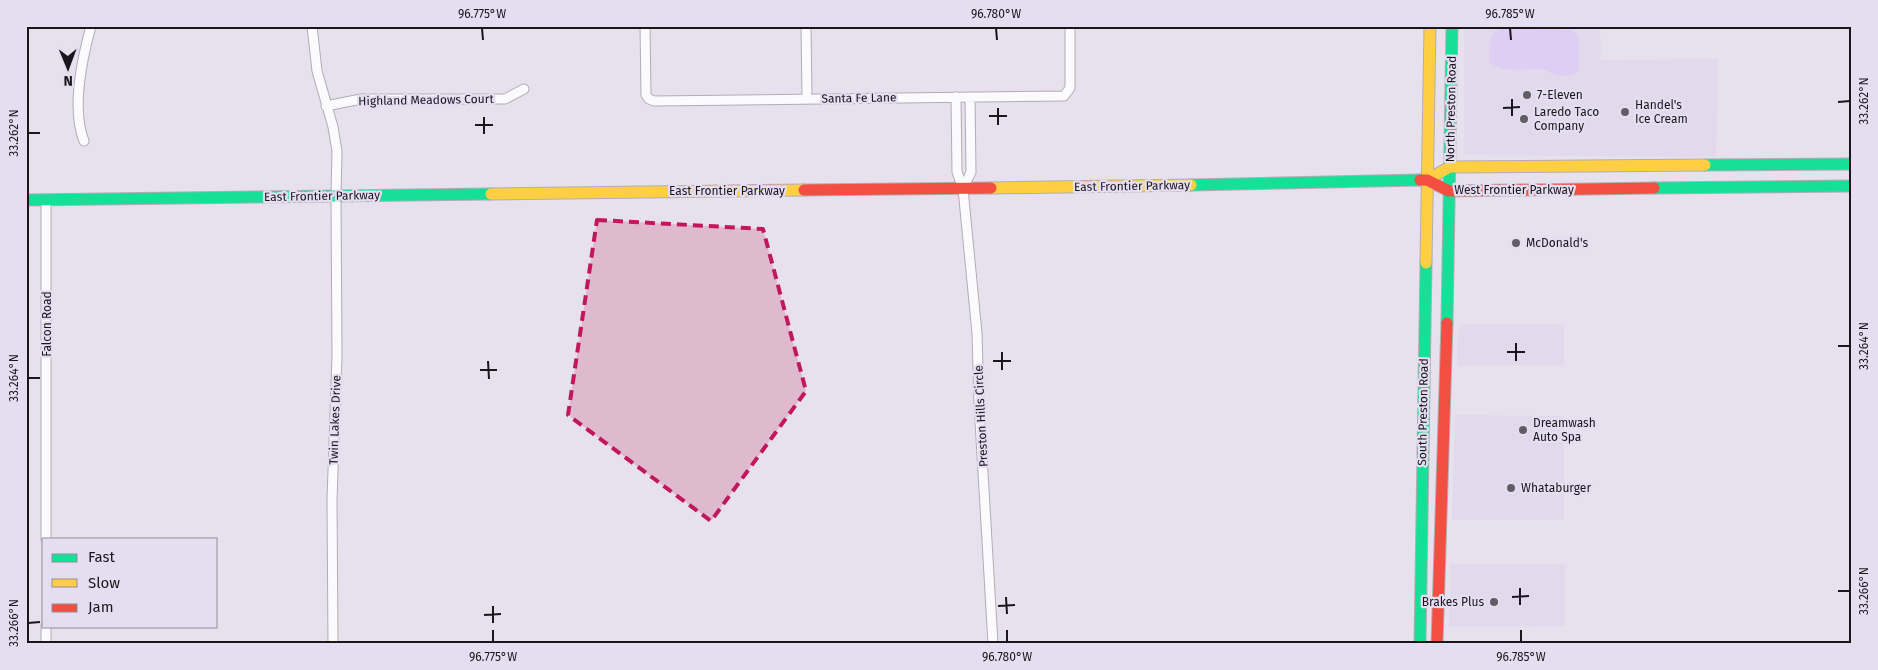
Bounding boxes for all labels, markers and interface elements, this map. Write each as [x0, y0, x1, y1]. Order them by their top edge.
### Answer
text: 96.775°W [458, 7, 506, 21]
text: 96.780°W [971, 7, 1021, 21]
text: 96.785°W [1485, 7, 1535, 21]
north arrow [42, 42, 92, 92]
street label: North Preston Road [1443, 56, 1459, 162]
text: N [63, 72, 73, 89]
text: 33.262°N [1857, 77, 1871, 125]
place label: 7-Eleven [1537, 88, 1583, 102]
marker: 7-Eleven [1521, 89, 1533, 101]
street label: Santa Fe Lane [821, 90, 897, 106]
street label: Highland Meadows Court [358, 92, 495, 108]
place label: Handel's Ice Cream [1635, 98, 1688, 126]
place label: Laredo Taco Company [1534, 105, 1599, 133]
marker: Handel's Ice Cream [1619, 106, 1631, 118]
text: 33.262°N [7, 109, 21, 157]
marker: Laredo Taco Company [1518, 113, 1530, 125]
street label: East Frontier Parkway [1074, 178, 1190, 194]
street label: West Frontier Parkway [1454, 183, 1574, 197]
street label: East Frontier Parkway [669, 184, 785, 198]
street label: East Frontier Parkway [264, 188, 380, 204]
place label: McDonald's [1526, 236, 1588, 250]
marker: McDonald's [1510, 237, 1522, 249]
street label: Falcon Road [40, 291, 54, 357]
text: 33.264°N [1857, 322, 1871, 370]
text: 33.264°N [7, 354, 21, 402]
street label: South Preston Road [1415, 358, 1431, 466]
street label: Preston Hills Circle [971, 365, 991, 467]
street label: Twin Lakes Drive [326, 375, 344, 465]
place label: Dreamwash Auto Spa [1533, 416, 1596, 444]
marker: Dreamwash Auto Spa [1517, 424, 1529, 436]
place label: Whataburger [1521, 481, 1591, 495]
marker: Whataburger [1505, 482, 1517, 494]
legend [42, 538, 218, 628]
text: Fast [88, 548, 115, 566]
text: 33.266°N [1857, 567, 1871, 615]
text: Slow [88, 574, 120, 592]
place label: Brakes Plus [1422, 595, 1484, 609]
marker: Brakes Plus [1488, 596, 1500, 608]
text: Jam [88, 598, 114, 616]
text: 33.266°N [7, 599, 21, 647]
text: 96.775°W [469, 650, 517, 664]
text: 96.780°W [982, 650, 1032, 664]
text: 96.785°W [1496, 650, 1546, 664]

